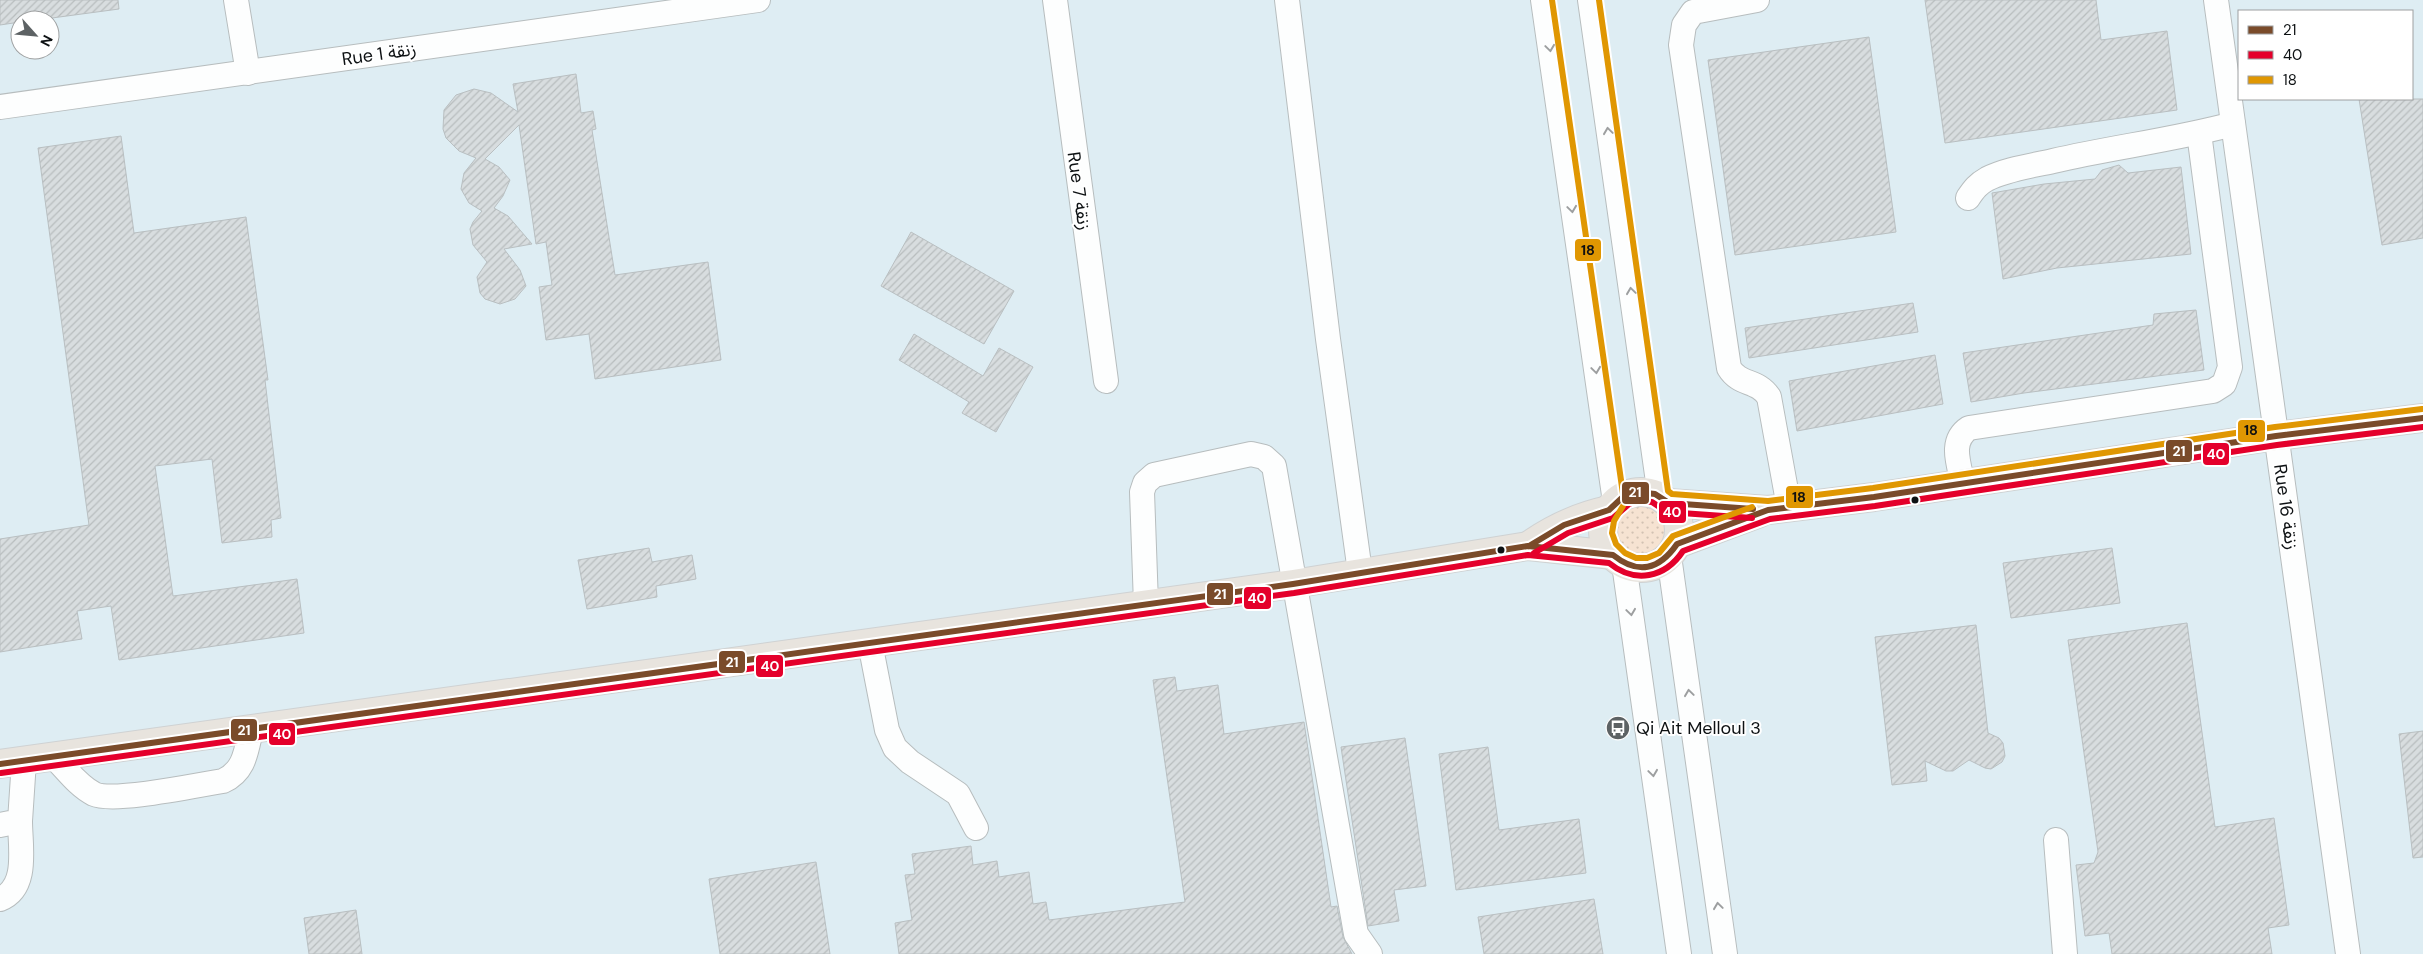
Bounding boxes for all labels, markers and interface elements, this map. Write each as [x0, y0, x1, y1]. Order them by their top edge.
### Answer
north arrow [10, 10, 60, 60]
legend [2238, 10, 2413, 100]
text: 21 [2283, 20, 2296, 40]
text: N [36, 32, 57, 50]
street label: Rue 1 زنقة [340, 37, 418, 71]
one-way arrow [1544, 45, 1555, 53]
text: 40 [2283, 45, 2302, 65]
text: 18 [2283, 70, 2297, 90]
one-way arrow [1604, 126, 1614, 135]
street label: Rue 7 زنقة [1062, 150, 1096, 232]
one-way arrow [1566, 206, 1577, 214]
line badge: 18 [1574, 238, 1602, 262]
text: 18 [1581, 241, 1595, 259]
one-way arrow [1626, 287, 1637, 295]
one-way arrow [1590, 366, 1600, 374]
line badge: 18 [2237, 419, 2266, 443]
text: 18 [2244, 421, 2258, 439]
line badge: 21 [2165, 439, 2193, 463]
text: 21 [2172, 442, 2186, 460]
line badge: 40 [2202, 442, 2230, 466]
text: 40 [2207, 445, 2226, 463]
street label: Rue 16 زنقة [2268, 463, 2304, 551]
line badge: 21 [1621, 481, 1650, 505]
text: 21 [1628, 483, 1642, 501]
line badge: 18 [1785, 485, 1814, 509]
text: 18 [1792, 488, 1806, 506]
unlabelled marker [1910, 495, 1920, 505]
line badge: 40 [1658, 500, 1687, 524]
text: 40 [1663, 503, 1682, 521]
unlabelled marker [1496, 545, 1506, 555]
line badge: 21 [1206, 582, 1234, 606]
text: 21 [1213, 585, 1227, 603]
line badge: 40 [1243, 586, 1272, 610]
text: 40 [1248, 589, 1267, 607]
one-way arrow [1625, 609, 1636, 617]
line badge: 21 [718, 650, 746, 674]
text: 21 [725, 653, 739, 671]
line badge: 40 [755, 654, 784, 678]
text: 40 [761, 657, 780, 675]
one-way arrow [1684, 688, 1694, 697]
bus stop icon: Qi Ait Melloul 3 [1605, 715, 1631, 741]
place label: Qi Ait Melloul 3 [1636, 716, 1761, 740]
line badge: 21 [230, 718, 258, 742]
text: 21 [237, 721, 251, 739]
line badge: 40 [268, 722, 296, 746]
text: 40 [273, 725, 292, 743]
one-way arrow [1648, 769, 1658, 777]
one-way arrow [1714, 901, 1724, 910]

